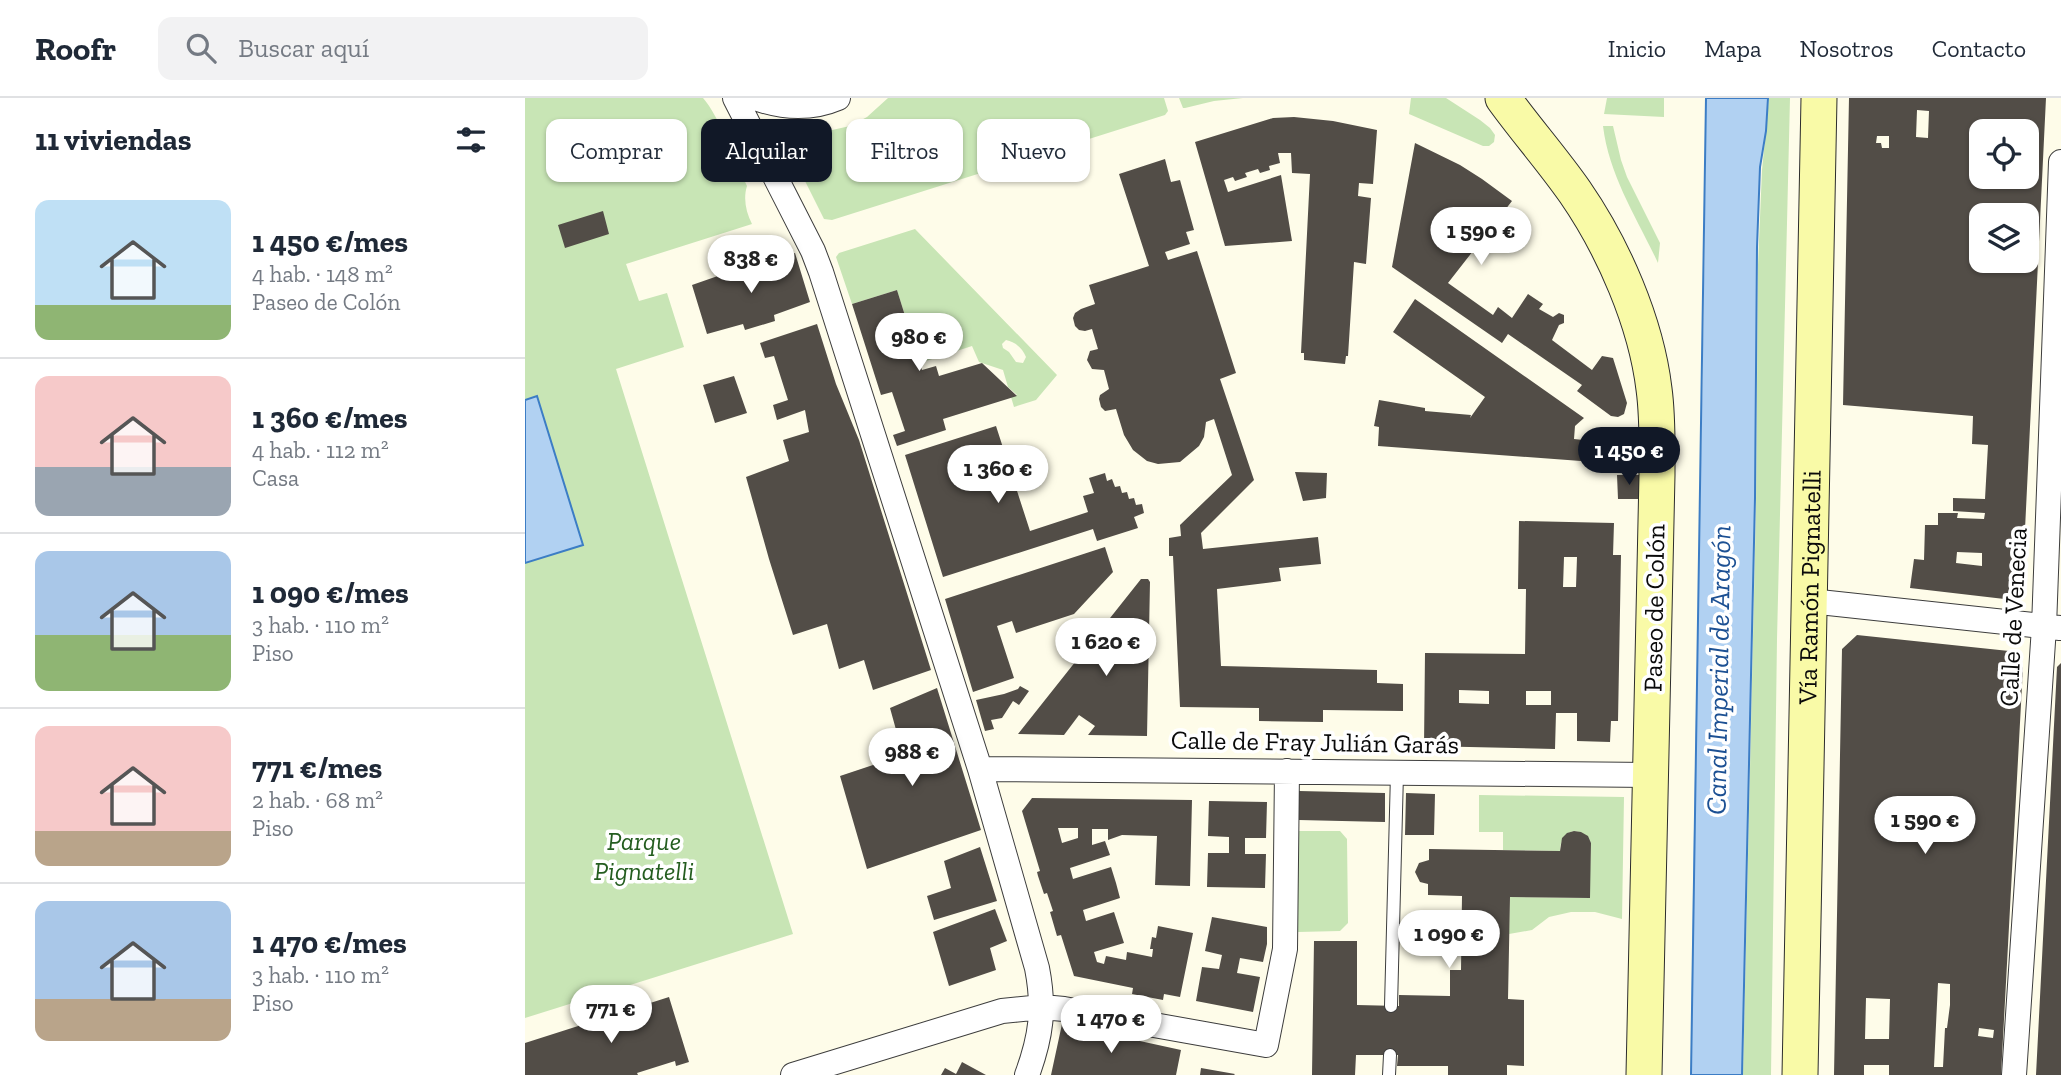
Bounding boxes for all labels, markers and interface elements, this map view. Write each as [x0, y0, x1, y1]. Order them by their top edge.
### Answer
search box [158, 17, 648, 80]
text: Roofr [35, 29, 116, 68]
icon: search [182, 29, 220, 67]
text: Buscar aquí [238, 32, 369, 64]
text: Inicio [1608, 34, 1666, 63]
text: Mapa [1704, 34, 1761, 63]
text: Nosotros [1799, 34, 1894, 63]
text: Contacto [1932, 34, 2026, 63]
chip: Comprar [546, 119, 687, 182]
chip: Alquilar [701, 119, 832, 182]
chip: Filtros [846, 119, 963, 182]
chip: Nuevo [977, 119, 1090, 182]
map controls [1969, 119, 2039, 273]
button: locate [1969, 119, 2039, 189]
icon: filters [452, 121, 490, 159]
text: 11 viviendas [35, 122, 192, 158]
button: layers [1969, 203, 2039, 273]
pin: 1 590 € [1416, 208, 1546, 267]
text: 1 590 € [1446, 216, 1516, 244]
text: 1 450 €/mes [252, 224, 408, 260]
icon: home [91, 228, 175, 312]
pin: 838 € [702, 236, 800, 295]
text: 838 € [724, 244, 778, 272]
text: 4 hab. · 148 m² [252, 260, 393, 288]
text: Paseo de Colón [252, 288, 401, 316]
pin: 980 € [870, 314, 968, 373]
text: 980 € [891, 322, 947, 350]
text: 1 360 €/mes [252, 400, 407, 436]
icon: home [91, 404, 175, 488]
pin: 1 450 € [1564, 428, 1694, 487]
text: 4 hab. · 112 m² [252, 436, 389, 464]
text: 1 450 € [1594, 436, 1664, 464]
pin: 1 360 € [933, 446, 1063, 505]
text: 1 360 € [963, 454, 1033, 482]
text: Casa [252, 464, 299, 492]
street label: Vía Ramón Pignatelli [1791, 470, 1828, 706]
street label: Paseo de Colón [1637, 524, 1671, 692]
water label: Canal Imperial de Aragón [1699, 525, 1738, 815]
street label: Calle de Venecia [1992, 526, 2034, 707]
text: 1 090 €/mes [252, 575, 409, 611]
icon: home [91, 579, 175, 663]
text: 3 hab. · 110 m² [252, 611, 389, 639]
pin: 1 620 € [1041, 618, 1171, 678]
text: 1 620 € [1071, 627, 1141, 655]
text: Piso [252, 639, 294, 667]
street label: Calle de Fray Julián Garás [1171, 723, 1459, 761]
pin: 988 € [863, 728, 961, 788]
text: 988 € [884, 737, 940, 765]
text: 771 €/mes [252, 750, 382, 786]
icon: home [91, 754, 175, 838]
text: 2 hab. · 68 m² [252, 786, 383, 814]
pin: 1 590 € [1860, 796, 1990, 856]
text: 1 590 € [1890, 805, 1960, 833]
text: Piso [252, 814, 294, 842]
park label: Parque Pignatelli [594, 825, 694, 887]
pin: 1 090 € [1384, 910, 1514, 970]
text: 1 090 € [1414, 919, 1484, 947]
text: 1 470 €/mes [252, 925, 407, 961]
icon: home [91, 929, 175, 1013]
text: 3 hab. · 110 m² [252, 961, 389, 989]
pin: 771 € [562, 986, 660, 1045]
text: Piso [252, 989, 294, 1017]
text: 771 € [586, 994, 636, 1022]
pin: 1 470 € [1046, 996, 1176, 1055]
text: 1 470 € [1077, 1004, 1145, 1032]

